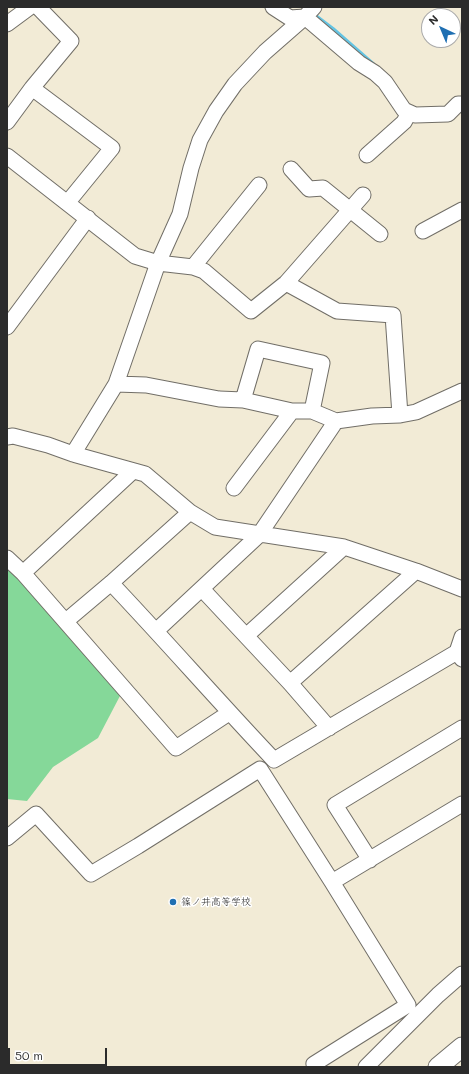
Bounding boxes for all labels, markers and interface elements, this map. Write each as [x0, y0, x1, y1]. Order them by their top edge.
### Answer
north arrow [421, 8, 461, 48]
text: N [425, 11, 441, 28]
place label: 篠ノ井高等学校 [181, 896, 251, 908]
marker: 篠ノ井高等学校 [168, 897, 178, 907]
scale bar [10, 1040, 109, 1066]
text: 50 m [15, 1047, 43, 1063]

